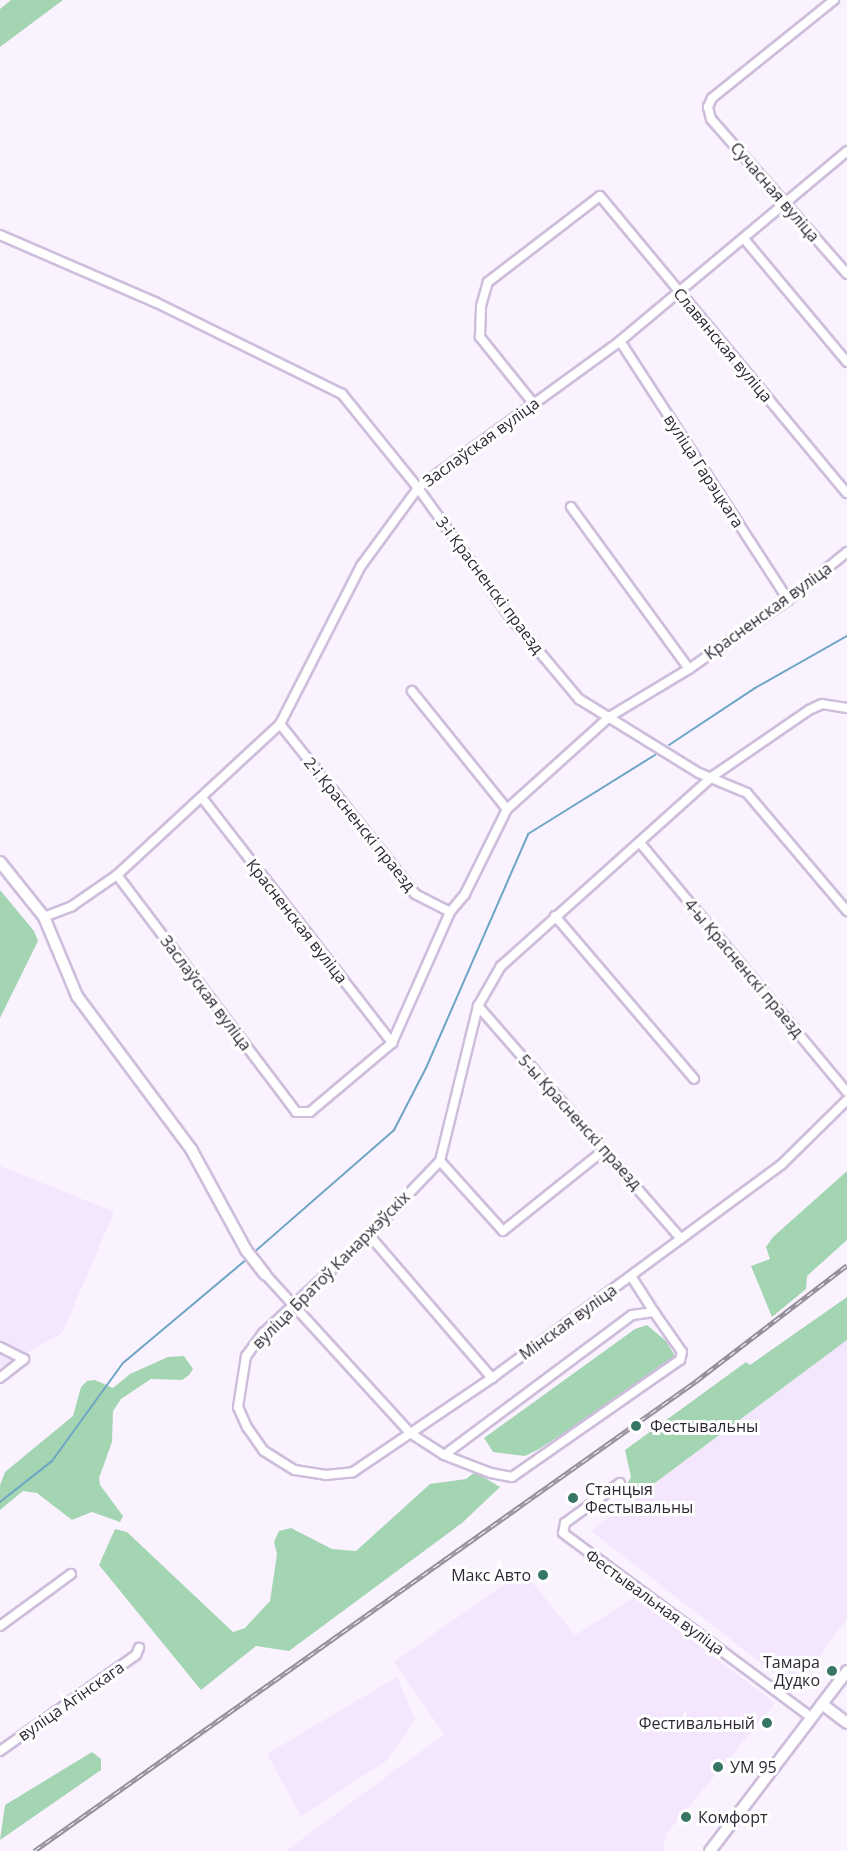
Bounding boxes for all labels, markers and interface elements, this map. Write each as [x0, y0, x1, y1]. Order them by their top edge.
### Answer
street label: Сучасная вуліца [727, 138, 823, 246]
street label: Славянская вуліца [670, 284, 776, 406]
street label: Заслаўская вуліца [419, 393, 543, 491]
street label: вуліца Гарэцкага [660, 411, 748, 531]
street label: 3-і Красненскі праезд [432, 513, 548, 657]
street label: Красненская вуліца [701, 558, 835, 664]
street label: 2-і Красненскі праезд [300, 753, 420, 895]
street label: Красненская вуліца [242, 855, 352, 987]
street label: 4-ы Красненскі праезд [680, 895, 808, 1041]
street label: Заслаўская вуліца [156, 932, 256, 1054]
street label: 5-ы Красненскі праезд [514, 1051, 646, 1193]
street label: вуліца Братоў Канаржэўскіх [248, 1187, 414, 1353]
street label: Мінская вуліца [516, 1280, 620, 1364]
place label: Фестывальны [650, 1416, 758, 1436]
marker: Фестывальны [627, 1417, 645, 1435]
place label: Станцыя Фестывальны [585, 1479, 693, 1517]
marker: Станцыя Фестывальны [566, 1491, 580, 1505]
street label: Фестывальная вуліца [582, 1545, 728, 1659]
place label: Макс Авто [451, 1565, 531, 1585]
marker: Макс Авто [536, 1568, 550, 1582]
place label: Тамара Дудко [763, 1652, 820, 1690]
street label: вуліца Агінскага [14, 1657, 128, 1745]
marker: Тамара Дудко [825, 1664, 839, 1678]
place label: Фестивальный [639, 1713, 755, 1733]
marker: Фестивальный [760, 1716, 774, 1730]
place label: УМ 95 [730, 1757, 777, 1777]
marker: УМ 95 [711, 1760, 725, 1774]
place label: Комфорт [698, 1807, 768, 1827]
marker: Комфорт [679, 1810, 693, 1824]

